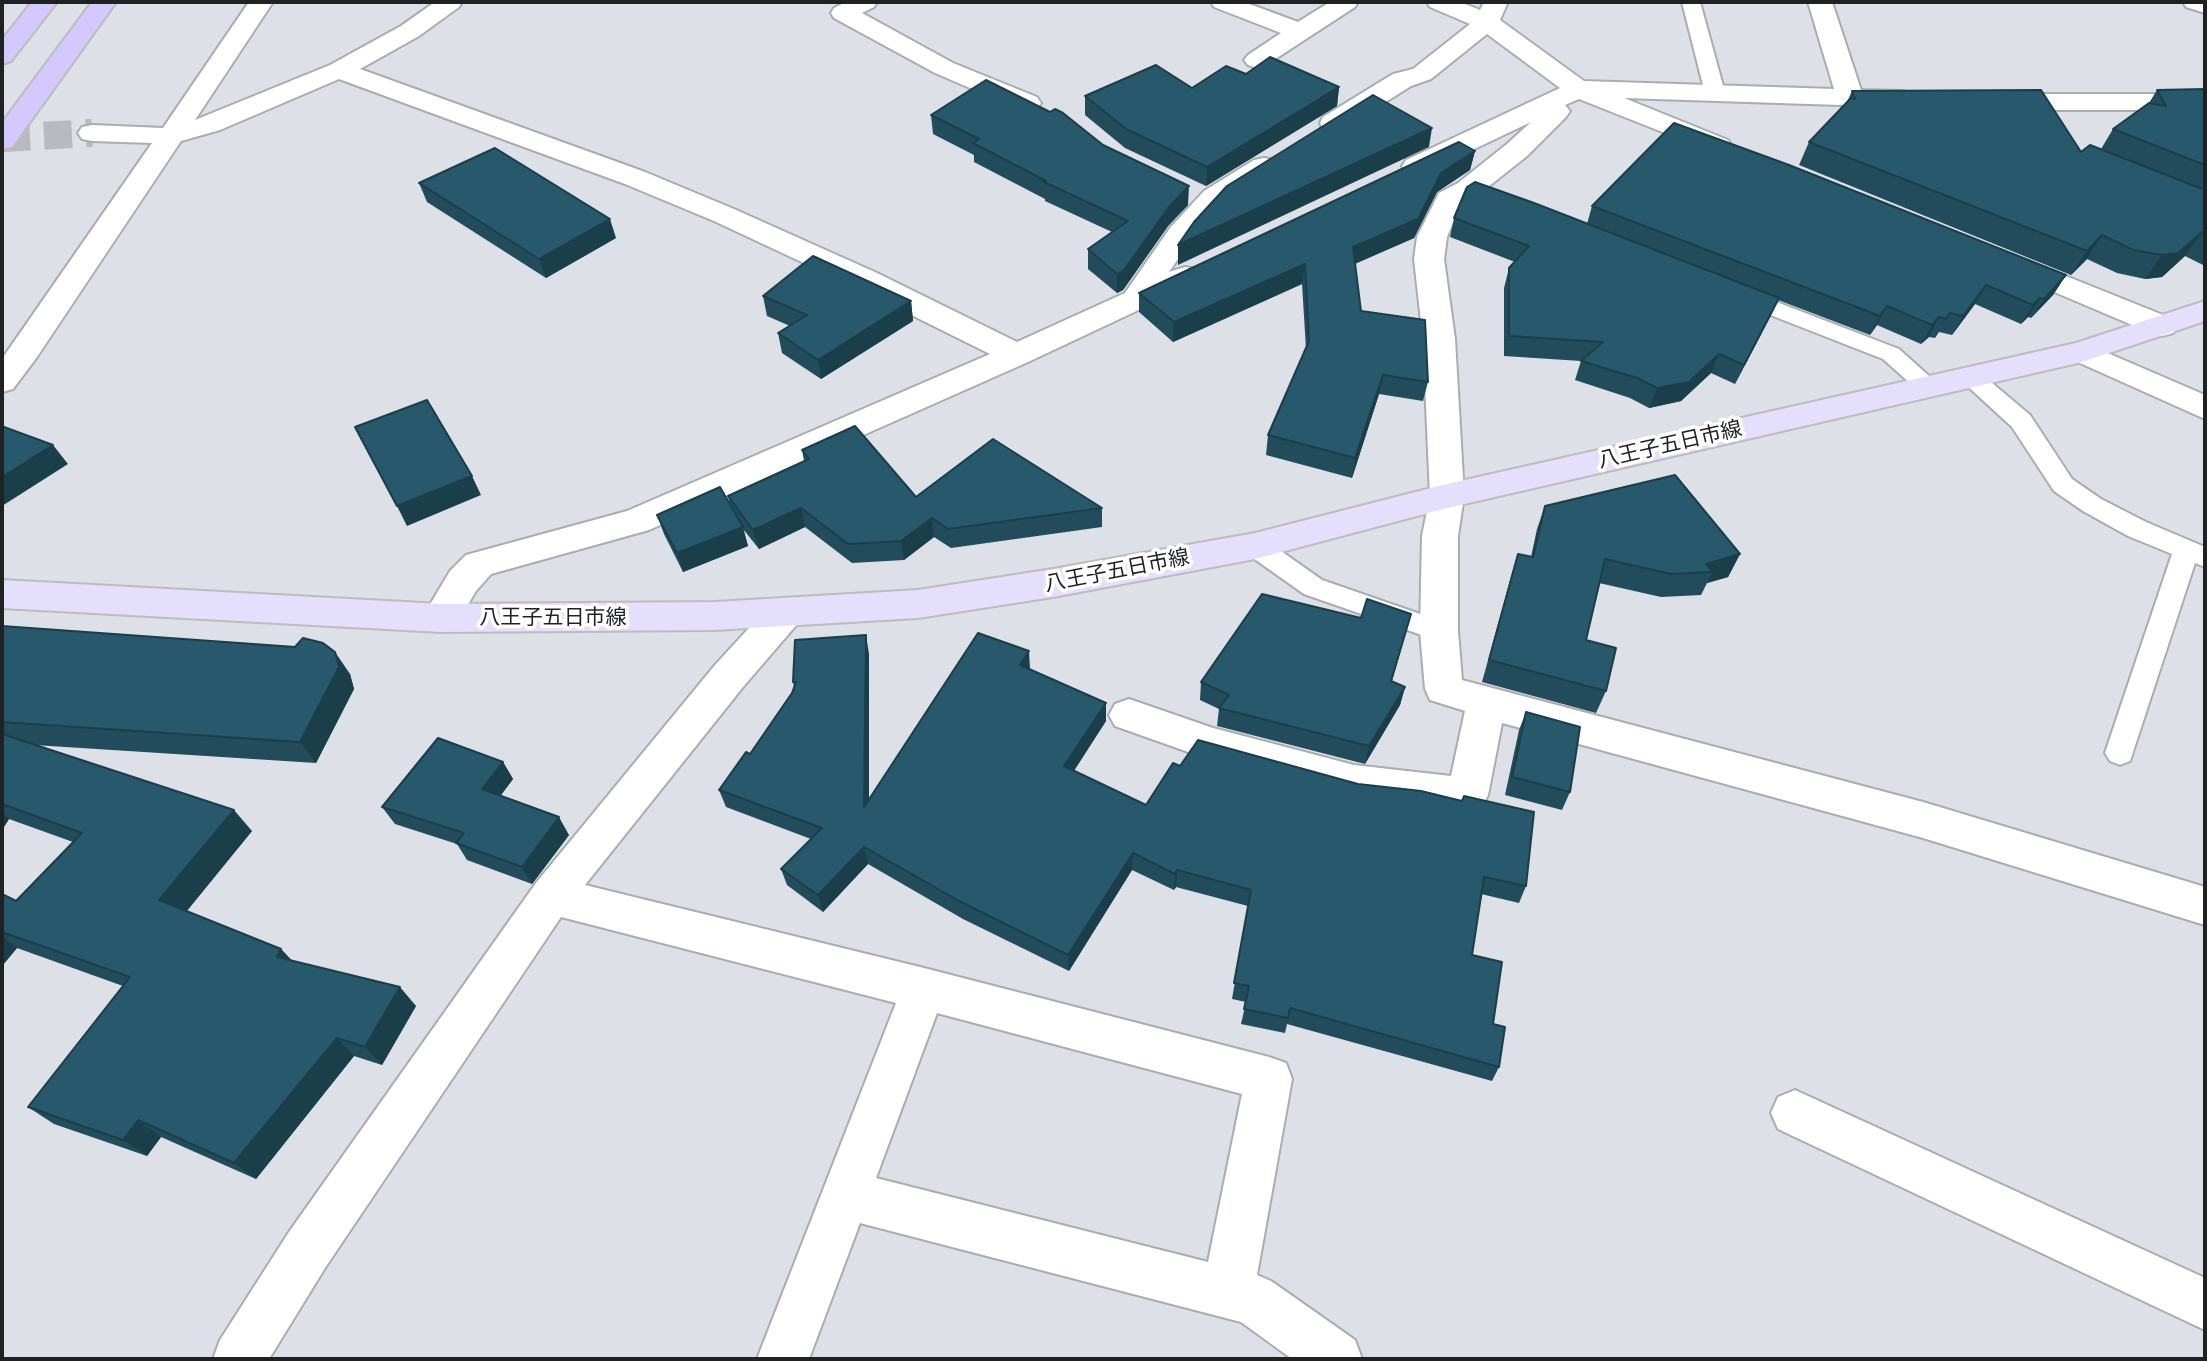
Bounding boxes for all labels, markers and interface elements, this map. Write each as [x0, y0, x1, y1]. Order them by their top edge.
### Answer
street label: 八王子五日市線 [1596, 416, 1744, 474]
street label: 八王子五日市線 [1042, 545, 1192, 597]
street label: 八王子五日市線 [480, 605, 626, 631]

